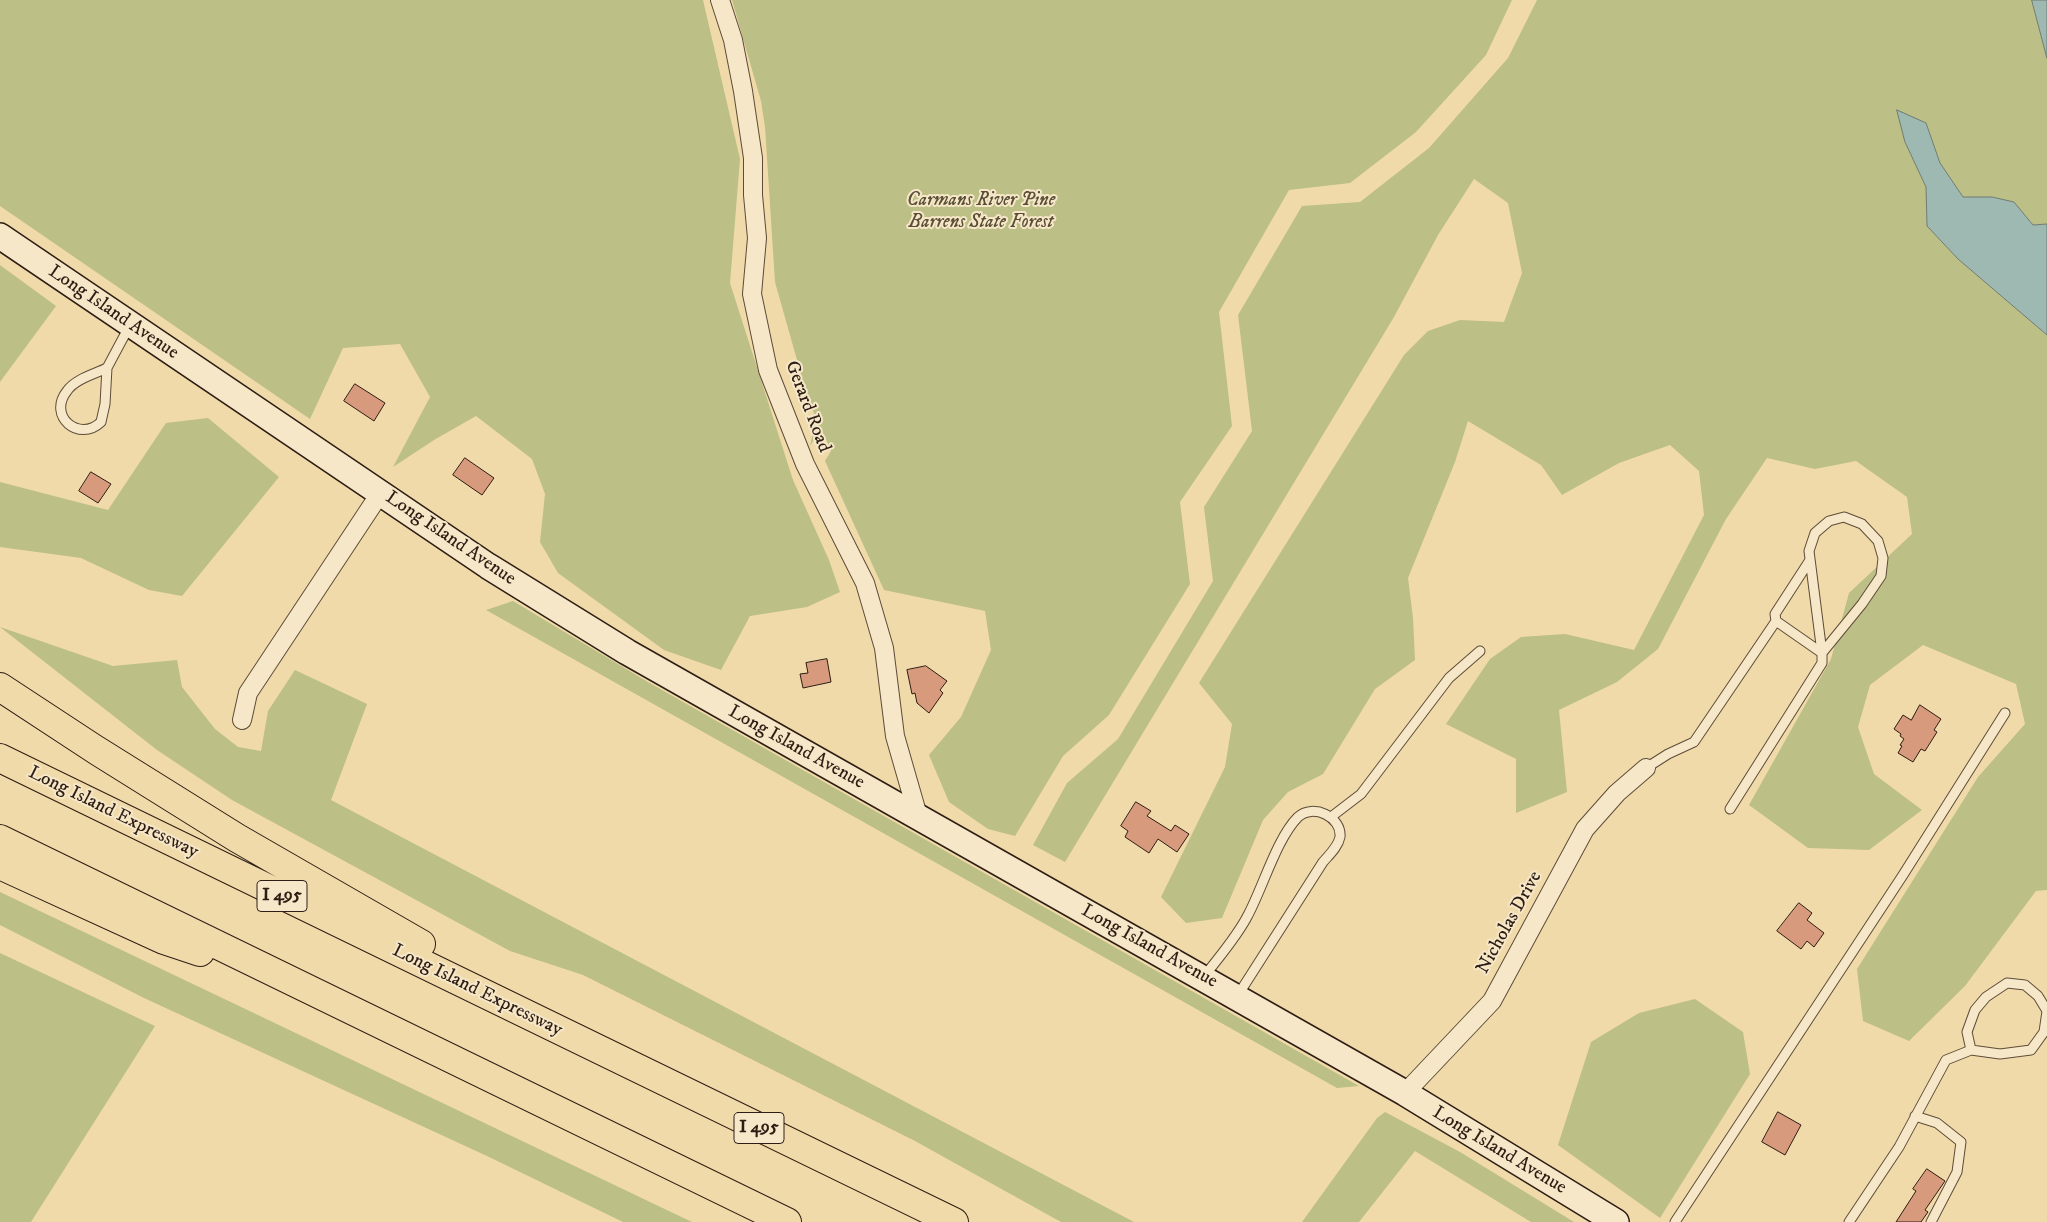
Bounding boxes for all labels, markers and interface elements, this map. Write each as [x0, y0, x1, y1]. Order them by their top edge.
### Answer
park label: Carmans River Pine Barrens State Forest [907, 190, 1055, 234]
street label: Long Island Avenue [43, 261, 183, 365]
street label: Gerard Road [779, 358, 835, 456]
street label: Long Island Avenue [380, 487, 520, 591]
street label: Long Island Avenue [724, 701, 868, 795]
street label: Long Island Expressway [24, 762, 202, 864]
street label: Nicholas Drive [1472, 868, 1548, 978]
road number: I 495 [257, 880, 307, 911]
street label: Long Island Avenue [1077, 900, 1221, 994]
street label: Long Island Expressway [388, 940, 566, 1042]
street label: Long Island Avenue [1428, 1102, 1570, 1200]
road number: I 495 [734, 1112, 784, 1144]

